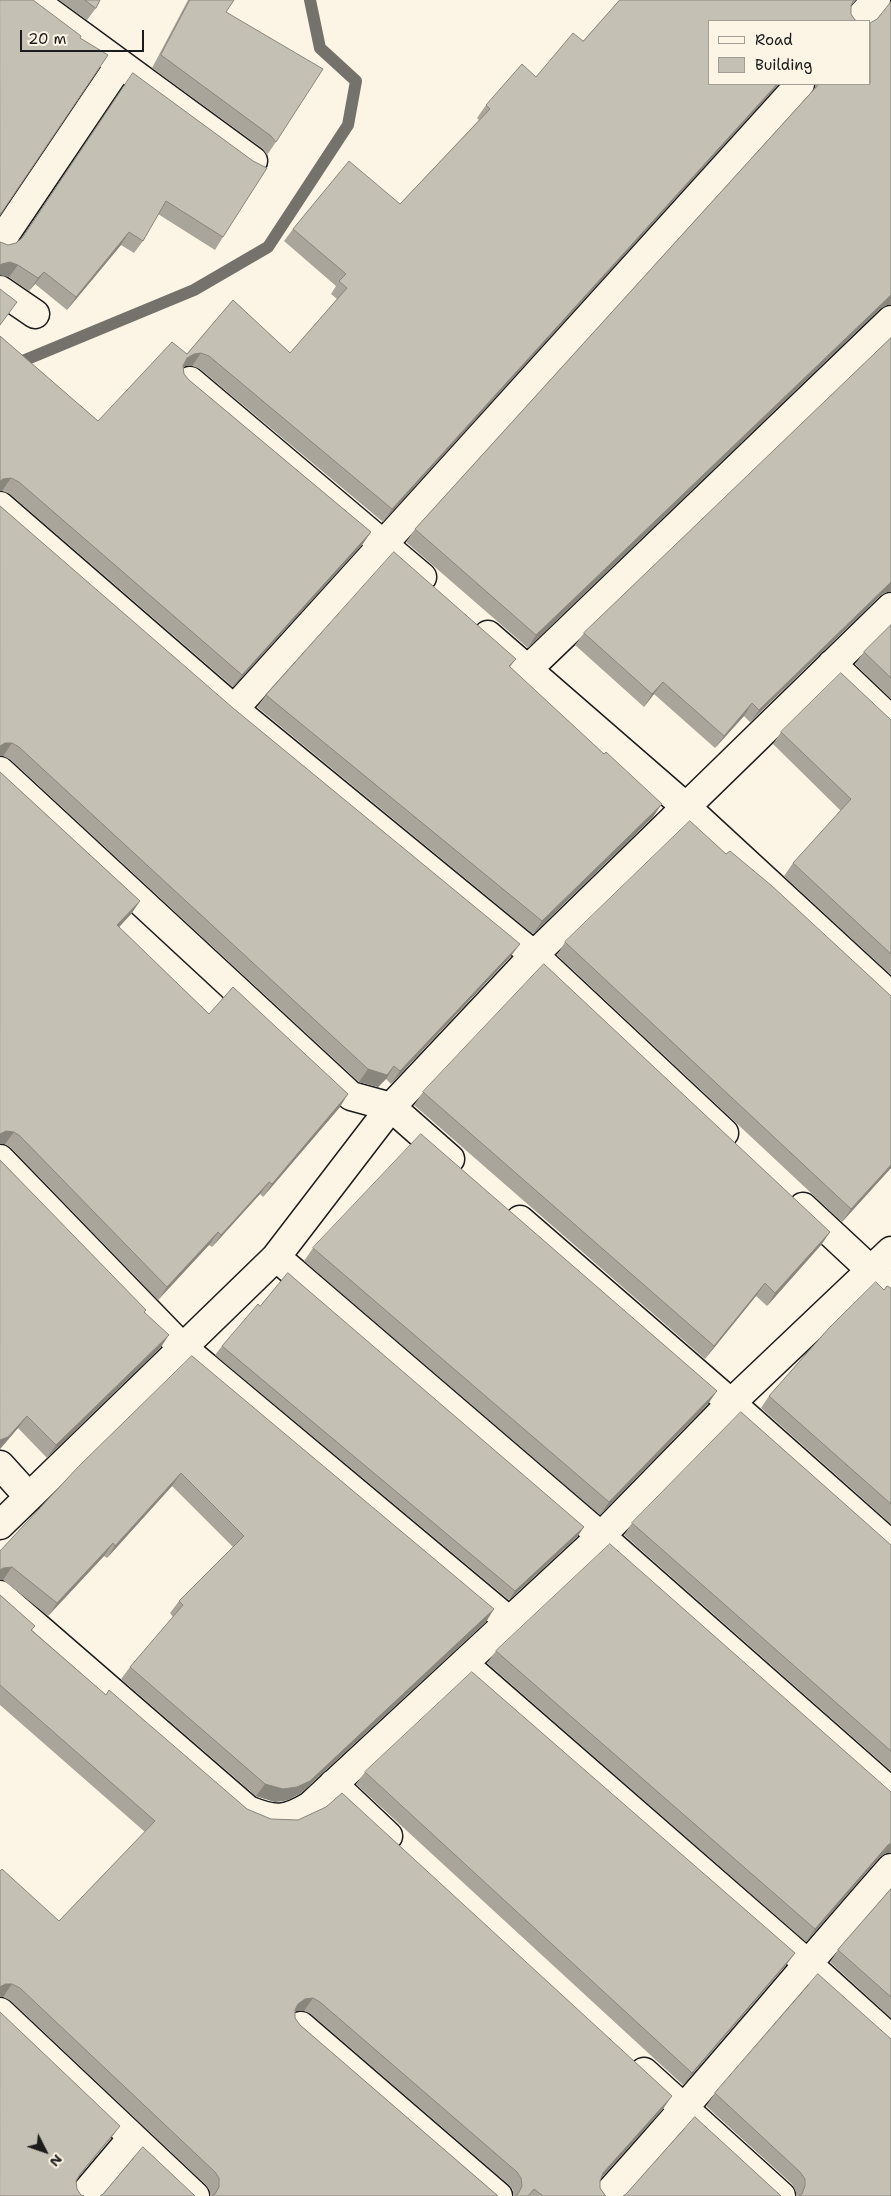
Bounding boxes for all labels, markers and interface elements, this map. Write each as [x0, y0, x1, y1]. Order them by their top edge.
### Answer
scale bar [22, 20, 146, 52]
legend [708, 20, 871, 85]
text: 20 m [28, 29, 67, 49]
text: Road [755, 30, 793, 50]
text: Building [755, 55, 812, 75]
north arrow [20, 2126, 70, 2176]
text: N [46, 2151, 67, 2171]

